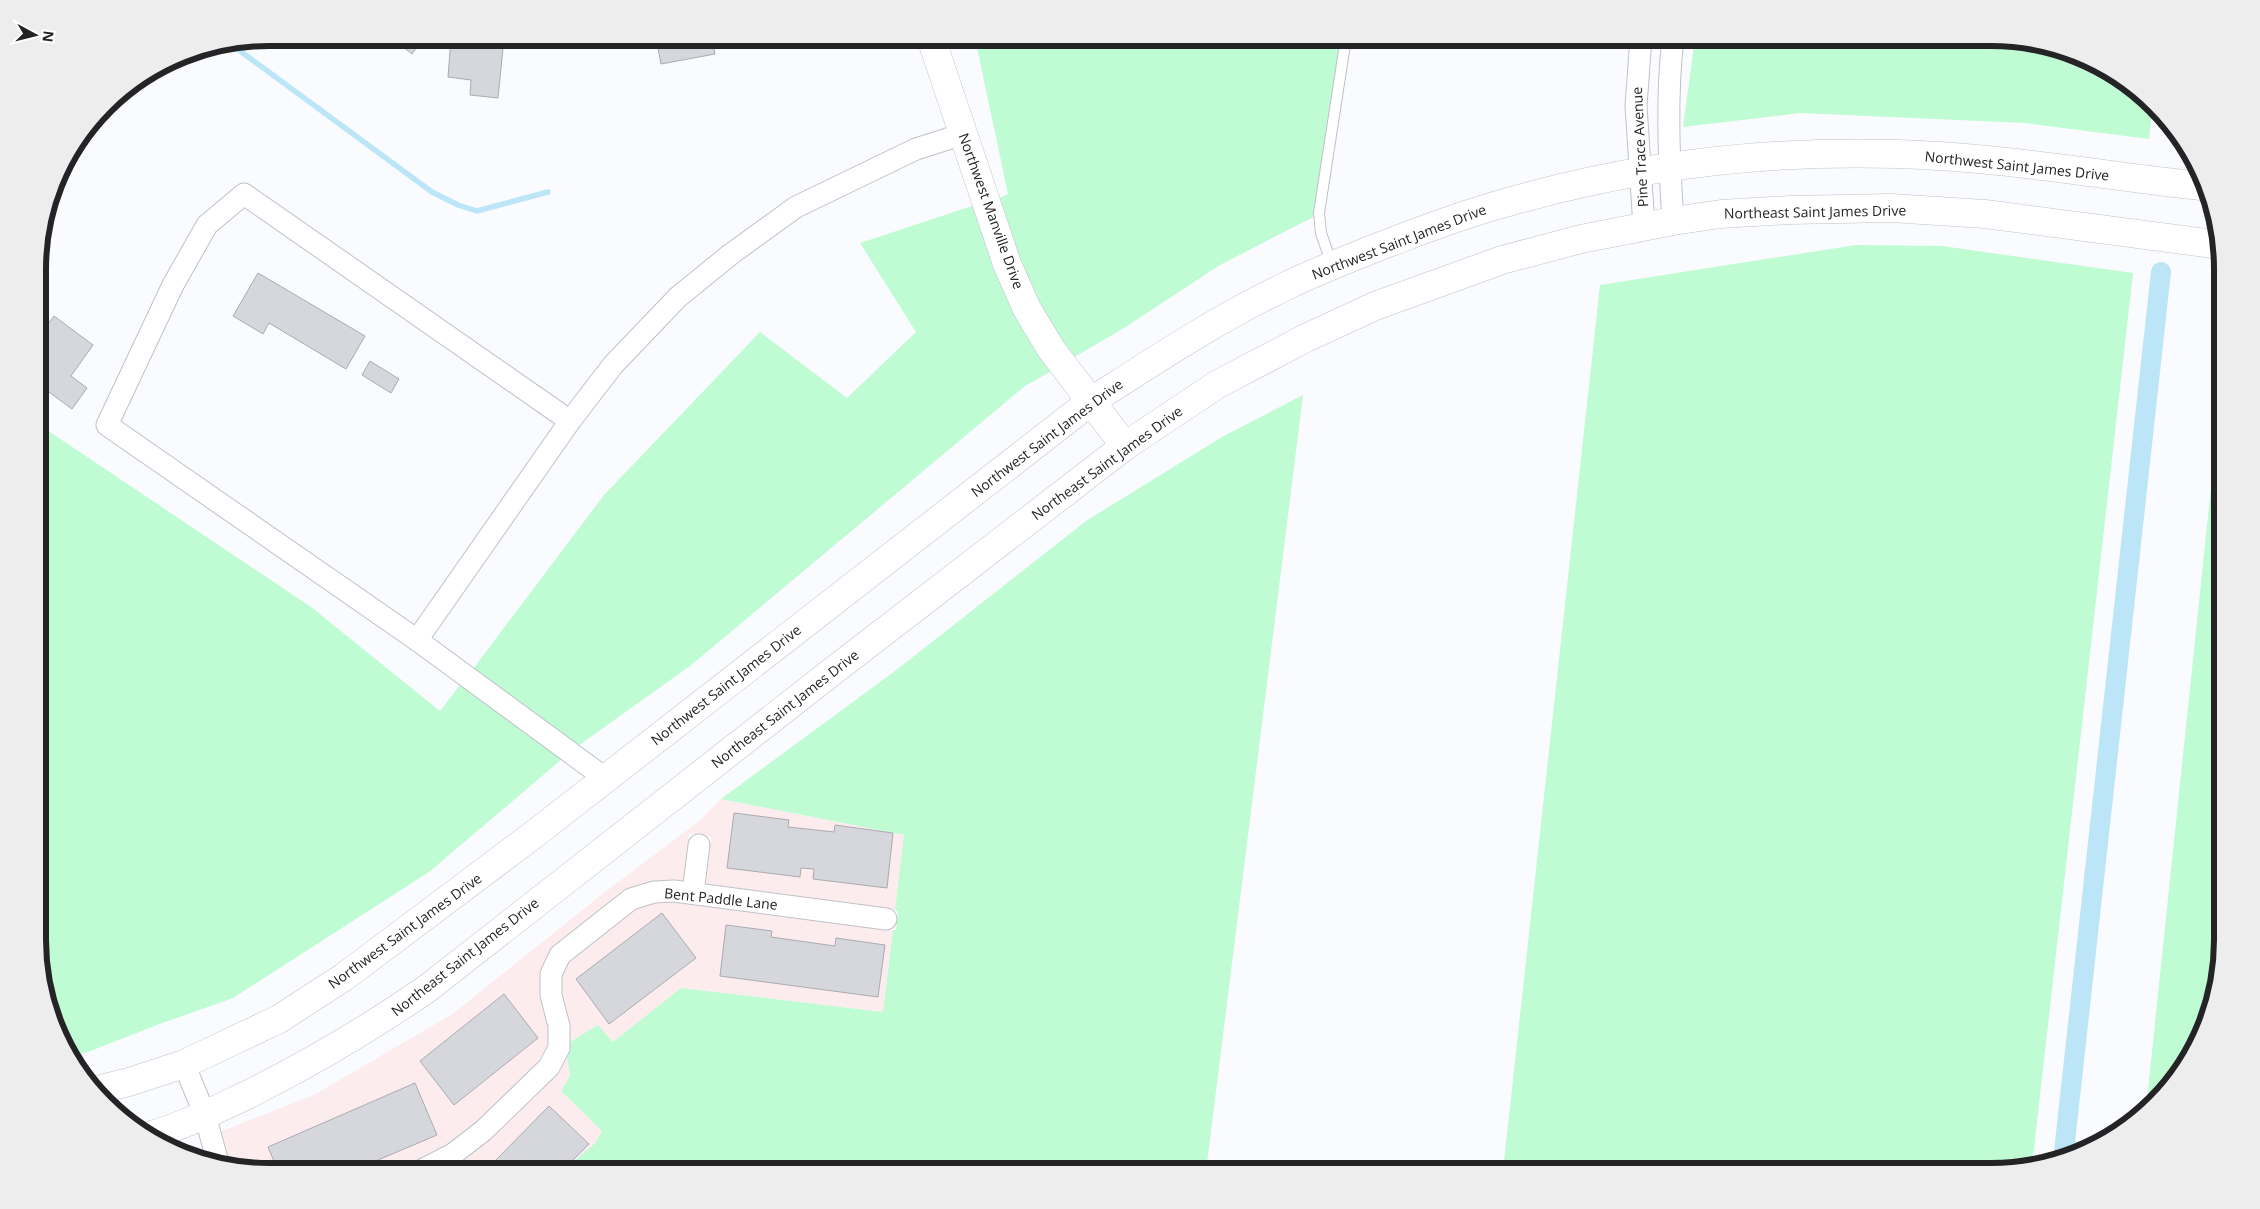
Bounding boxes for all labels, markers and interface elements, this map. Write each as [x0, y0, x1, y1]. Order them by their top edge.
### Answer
north arrow [10, 10, 60, 60]
text: N [38, 30, 59, 43]
street label: Pine Trace Avenue [1627, 86, 1652, 208]
street label: Northwest Manville Drive [954, 130, 1029, 292]
street label: Northwest Saint James Drive [1924, 146, 2110, 185]
street label: Northwest Saint James Drive [1309, 199, 1489, 284]
street label: Northeast Saint James Drive [1724, 200, 1906, 223]
street label: Northwest Saint James Drive [967, 374, 1127, 501]
street label: Northeast Saint James Drive [1027, 401, 1186, 524]
street label: Northwest Saint James Drive [647, 620, 805, 749]
street label: Northeast Saint James Drive [707, 645, 862, 772]
street label: Northwest Saint James Drive [324, 868, 485, 993]
street label: Bent Paddle Lane [663, 883, 779, 914]
street label: Northeast Saint James Drive [387, 893, 542, 1020]

